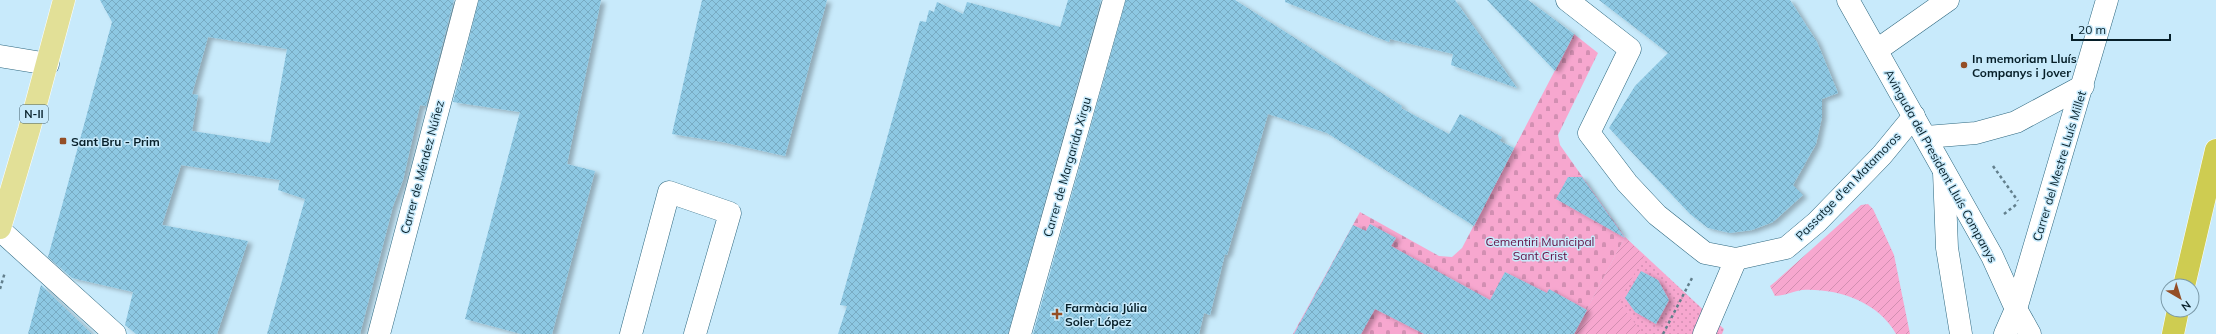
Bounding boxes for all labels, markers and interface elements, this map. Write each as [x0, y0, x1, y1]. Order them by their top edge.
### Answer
scale bar [2072, 16, 2170, 42]
text: 20 m [2078, 22, 2106, 37]
place label: In memoriam Lluís Companys i Jover [1972, 51, 2077, 80]
marker: In memoriam Lluís Companys i Jover [1959, 60, 1969, 70]
street label: Avinguda del President Lluís Companys [1881, 67, 2001, 265]
street label: Carrer del Mestre Lluís Millet [2029, 89, 2089, 243]
street label: Carrer de Margarida Xirgu [1040, 95, 1094, 239]
street label: Carrer de Méndez Núñez [397, 99, 447, 235]
road number: N-II [20, 105, 48, 123]
street label: Passatge d'en Matamoros [1792, 129, 1904, 243]
place label: Sant Bru - Prim [71, 134, 160, 149]
marker: Sant Bru - Prim [58, 136, 68, 146]
park label: Cementiri Municipal Sant Crist [1486, 234, 1594, 263]
north arrow [2160, 278, 2200, 318]
text: N [2179, 298, 2194, 314]
place label: Farmàcia Júlia Soler López [1065, 300, 1147, 329]
marker: Farmàcia Júlia Soler López [1052, 309, 1062, 319]

